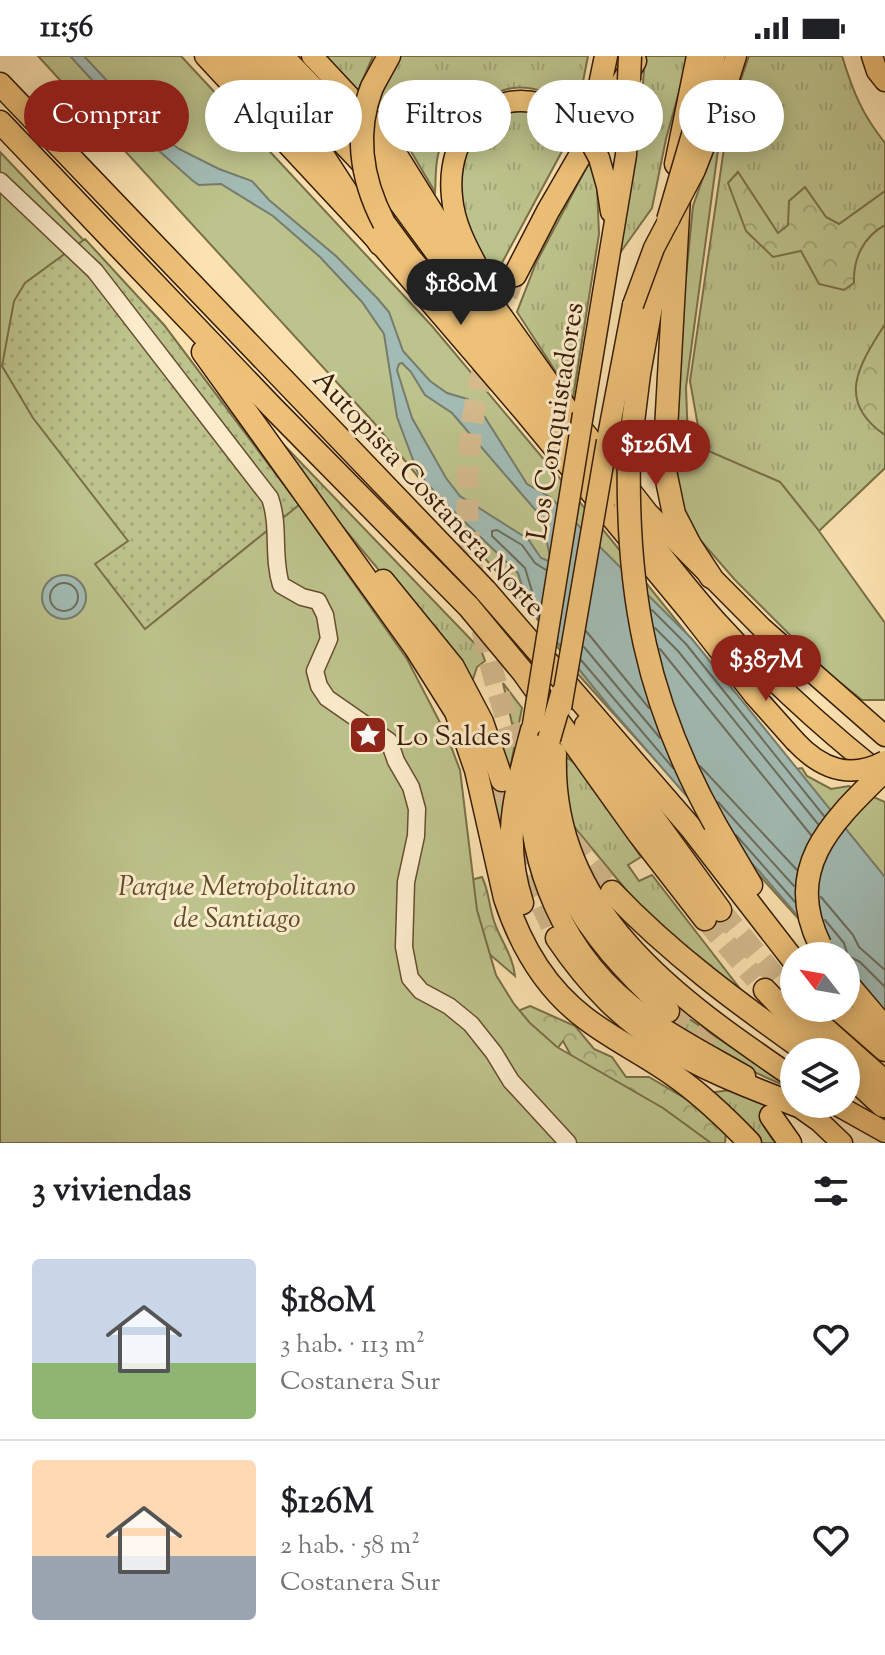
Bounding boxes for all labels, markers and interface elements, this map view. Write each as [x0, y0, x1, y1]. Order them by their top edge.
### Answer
text: 11:56 [40, 7, 93, 50]
chip: Comprar [24, 80, 189, 152]
chip: Alquilar [205, 80, 362, 152]
chip: Filtros [378, 80, 511, 152]
chip: Nuevo [527, 80, 663, 152]
chip: Piso [679, 80, 784, 152]
pin: $180M [405, 259, 517, 327]
text: $180M [425, 266, 497, 303]
street label: Los Conquistadores [518, 300, 596, 543]
street label: Autopista Costanera Norte [302, 362, 553, 627]
pin: $126M [600, 420, 712, 488]
text: $126M [620, 427, 692, 464]
pin: $387M [710, 635, 822, 703]
text: $387M [729, 642, 803, 679]
place icon: Lo Saldes [347, 714, 389, 756]
place label: Lo Saldes [396, 718, 511, 758]
park label: Parque Metropolitano de Santiago [118, 868, 356, 940]
north arrow [780, 942, 860, 1022]
map controls [780, 942, 860, 1118]
button: layers [780, 1038, 860, 1118]
text: 3 viviendas [32, 1167, 191, 1216]
icon: filters [809, 1169, 853, 1213]
text: $180M [280, 1278, 375, 1327]
icon: home [96, 1291, 192, 1387]
icon: heart [809, 1317, 853, 1361]
text: 3 hab. · 113 m² [280, 1327, 425, 1364]
text: Costanera Sur [280, 1364, 440, 1401]
text: $126M [280, 1479, 374, 1528]
icon: home [96, 1492, 192, 1588]
icon: heart [809, 1518, 853, 1562]
text: 2 hab. · 58 m² [280, 1528, 420, 1565]
text: Costanera Sur [280, 1565, 440, 1602]

